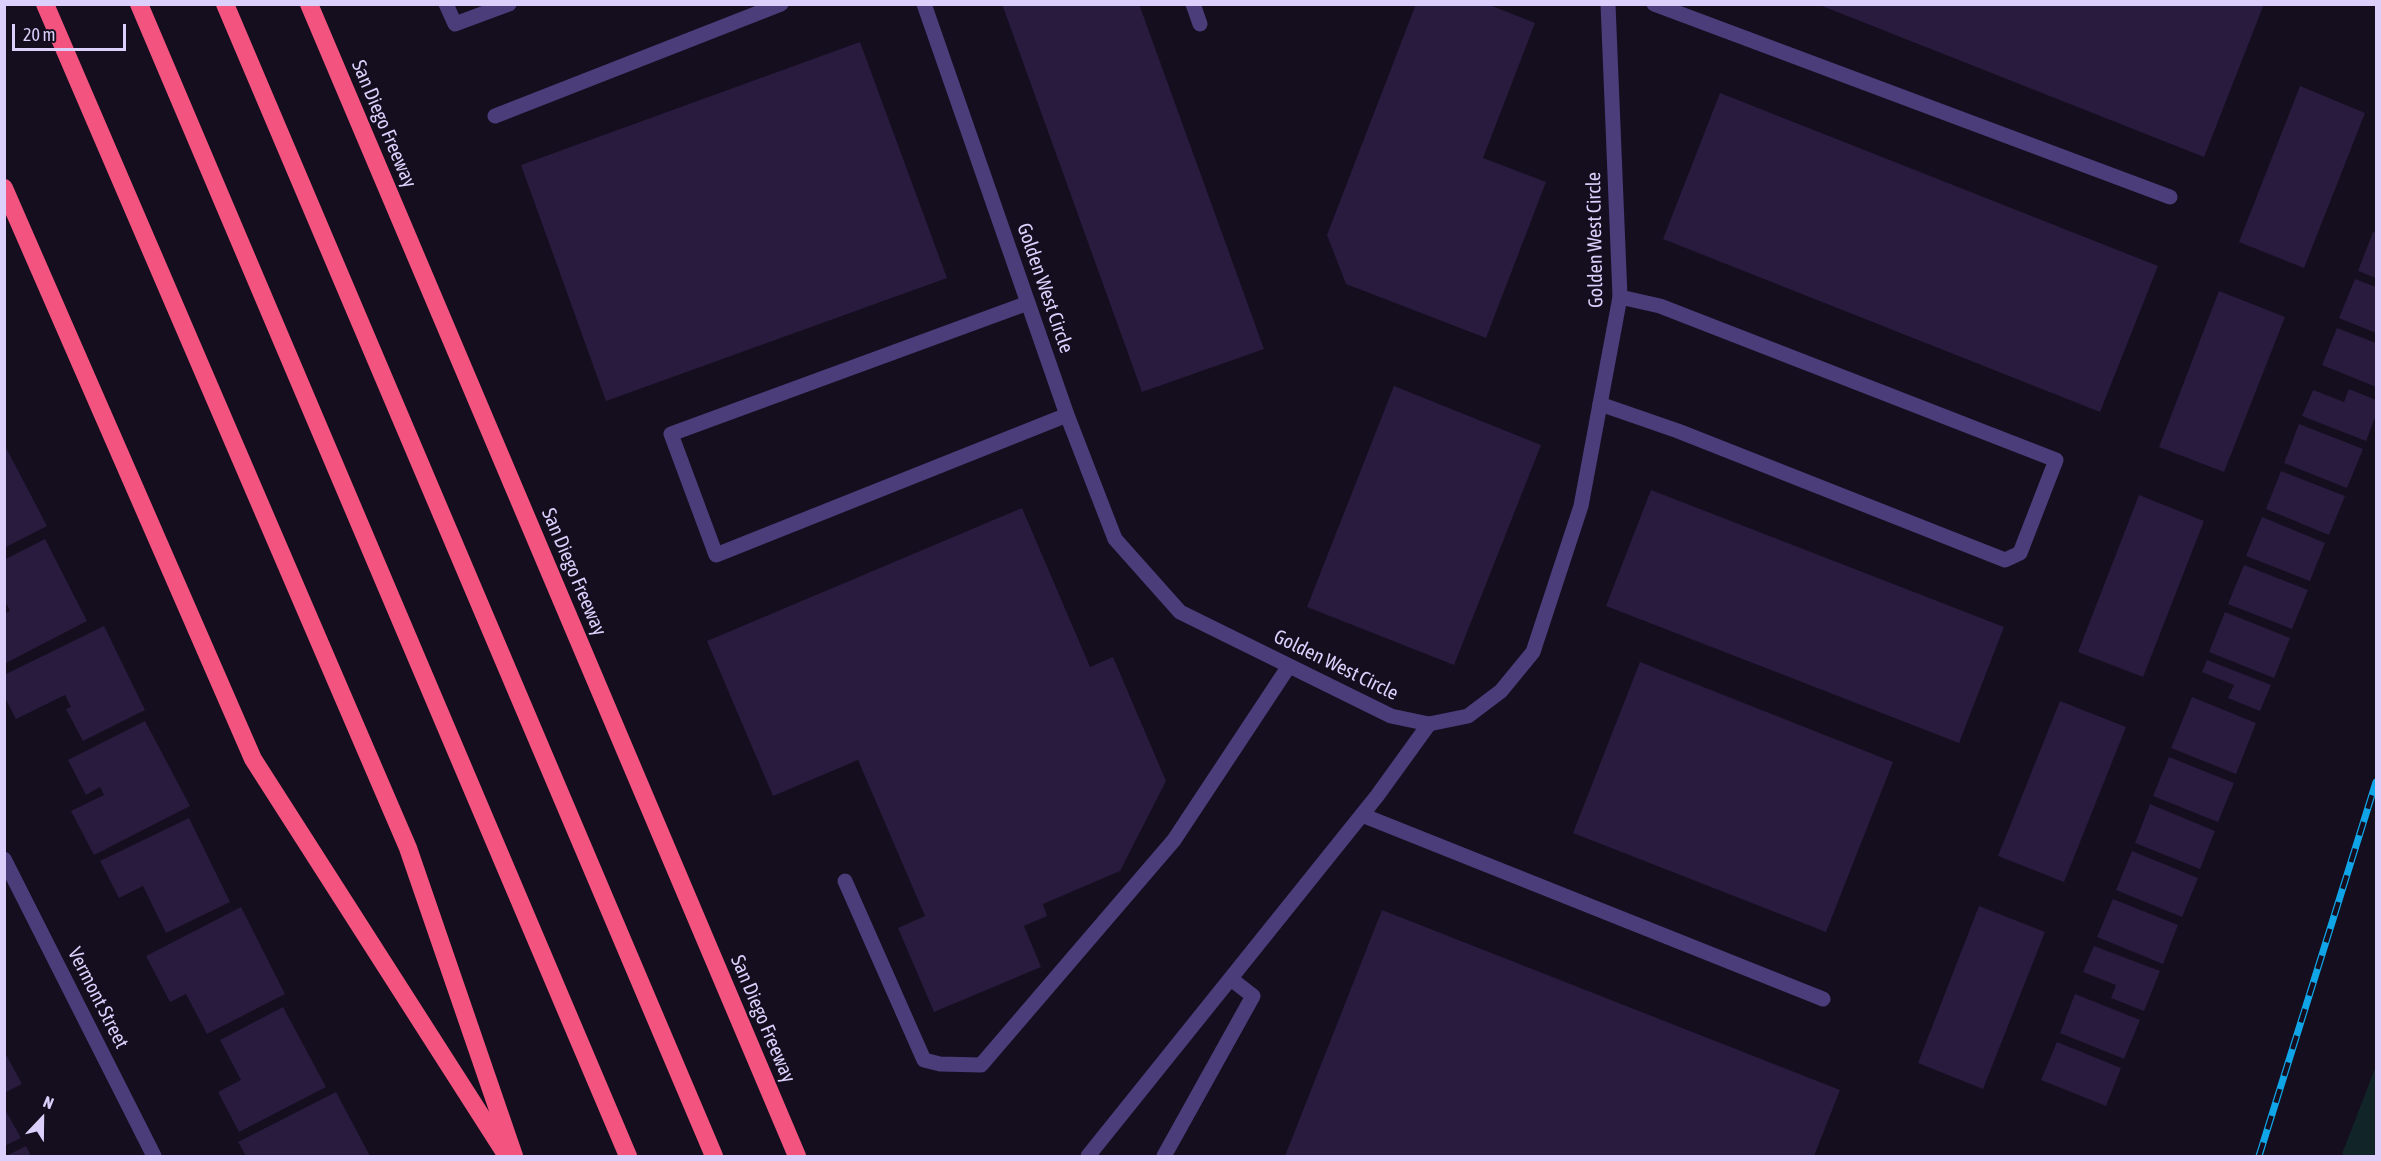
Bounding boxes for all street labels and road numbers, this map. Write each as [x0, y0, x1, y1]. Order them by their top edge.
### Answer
street label: San Diego Freeway [346, 57, 422, 191]
street label: Golden West Circle [1582, 172, 1608, 308]
street label: Golden West Circle [1012, 220, 1078, 356]
street label: San Diego Freeway [536, 505, 612, 639]
street label: Golden West Circle [1270, 624, 1402, 706]
street label: Vermont Street [62, 944, 134, 1052]
street label: San Diego Freeway [725, 952, 801, 1086]

